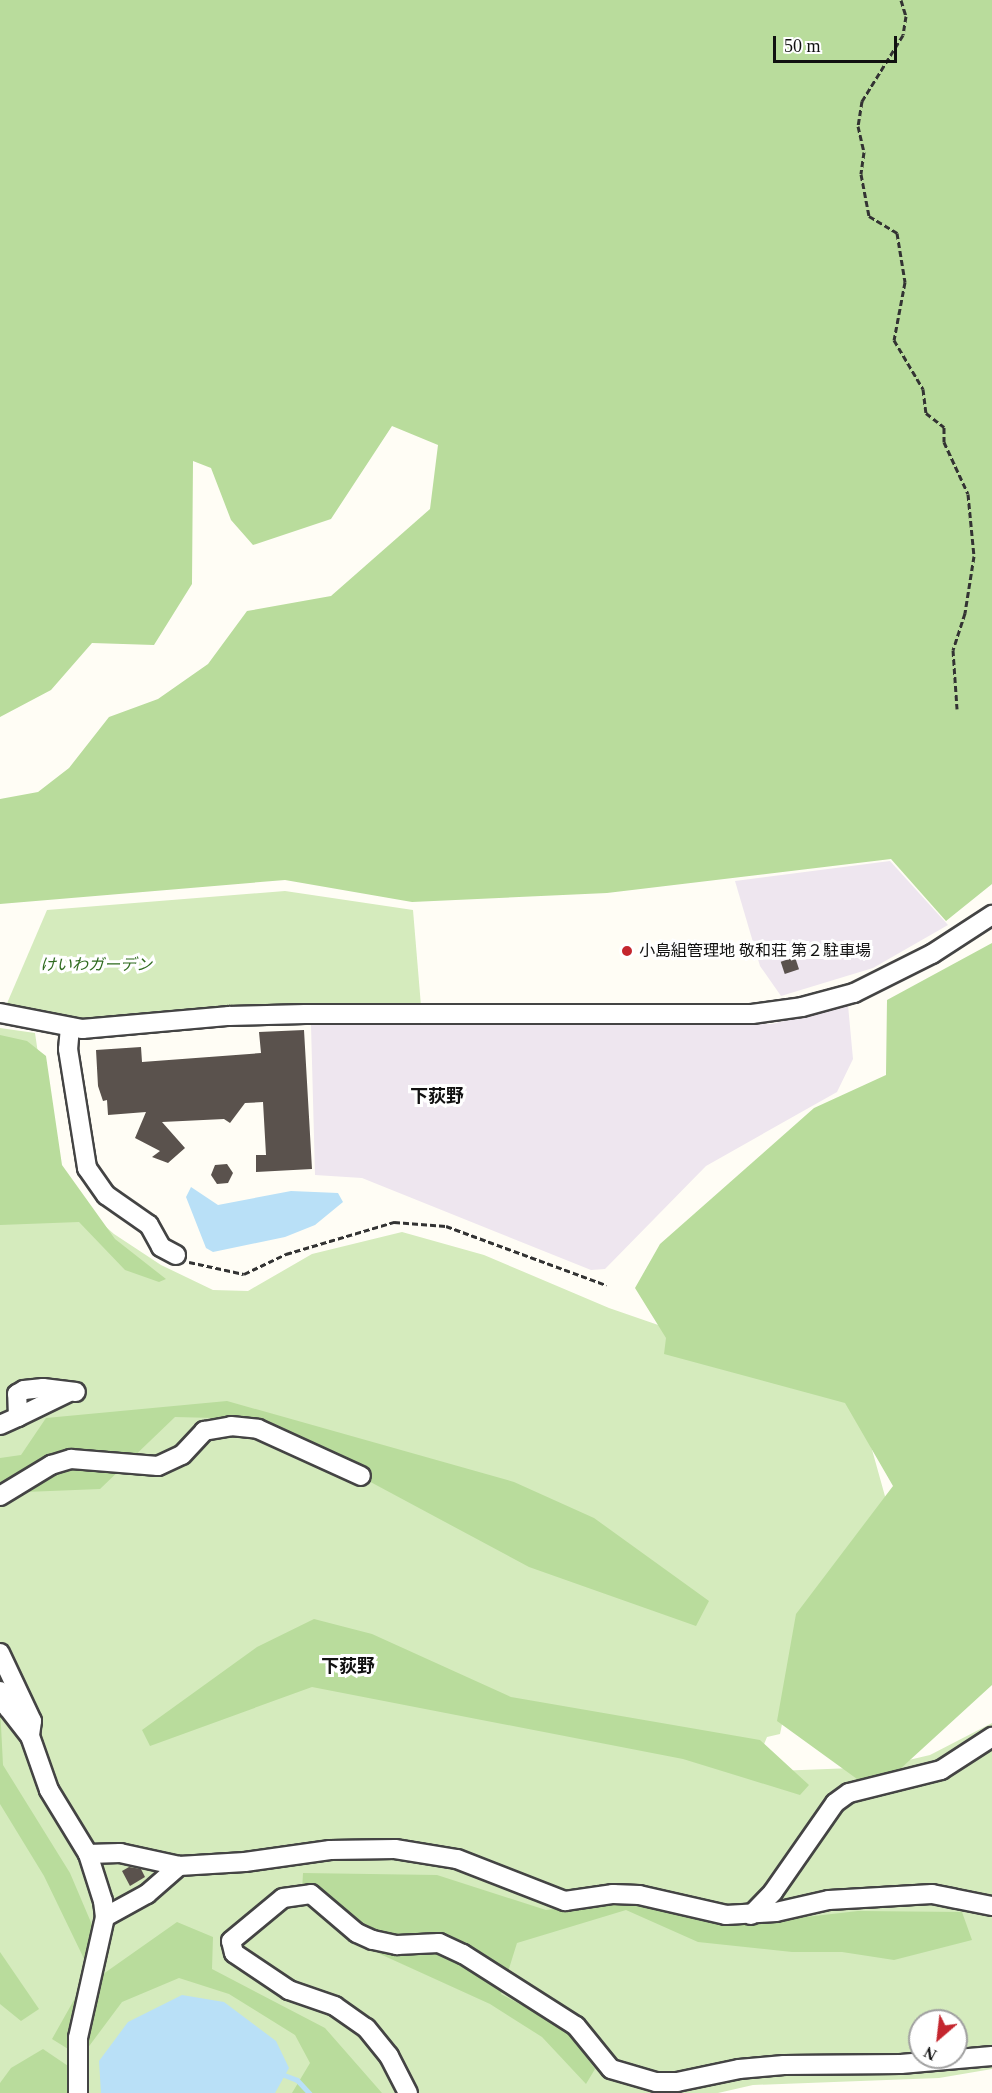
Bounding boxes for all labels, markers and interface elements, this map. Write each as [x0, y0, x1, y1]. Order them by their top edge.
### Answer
scale bar [776, 24, 900, 62]
text: 50 m [784, 36, 821, 56]
place label: 小島組管理地 敬和荘 第２駐車場 [639, 941, 871, 961]
marker: 小島組管理地 敬和荘 第２駐車場 [620, 944, 634, 958]
park label: けいわガーデン [40, 955, 152, 975]
district label: 下荻野 [410, 1085, 464, 1107]
district label: 下荻野 [321, 1655, 375, 1677]
north arrow [908, 2009, 968, 2069]
text: N [921, 2043, 939, 2064]

